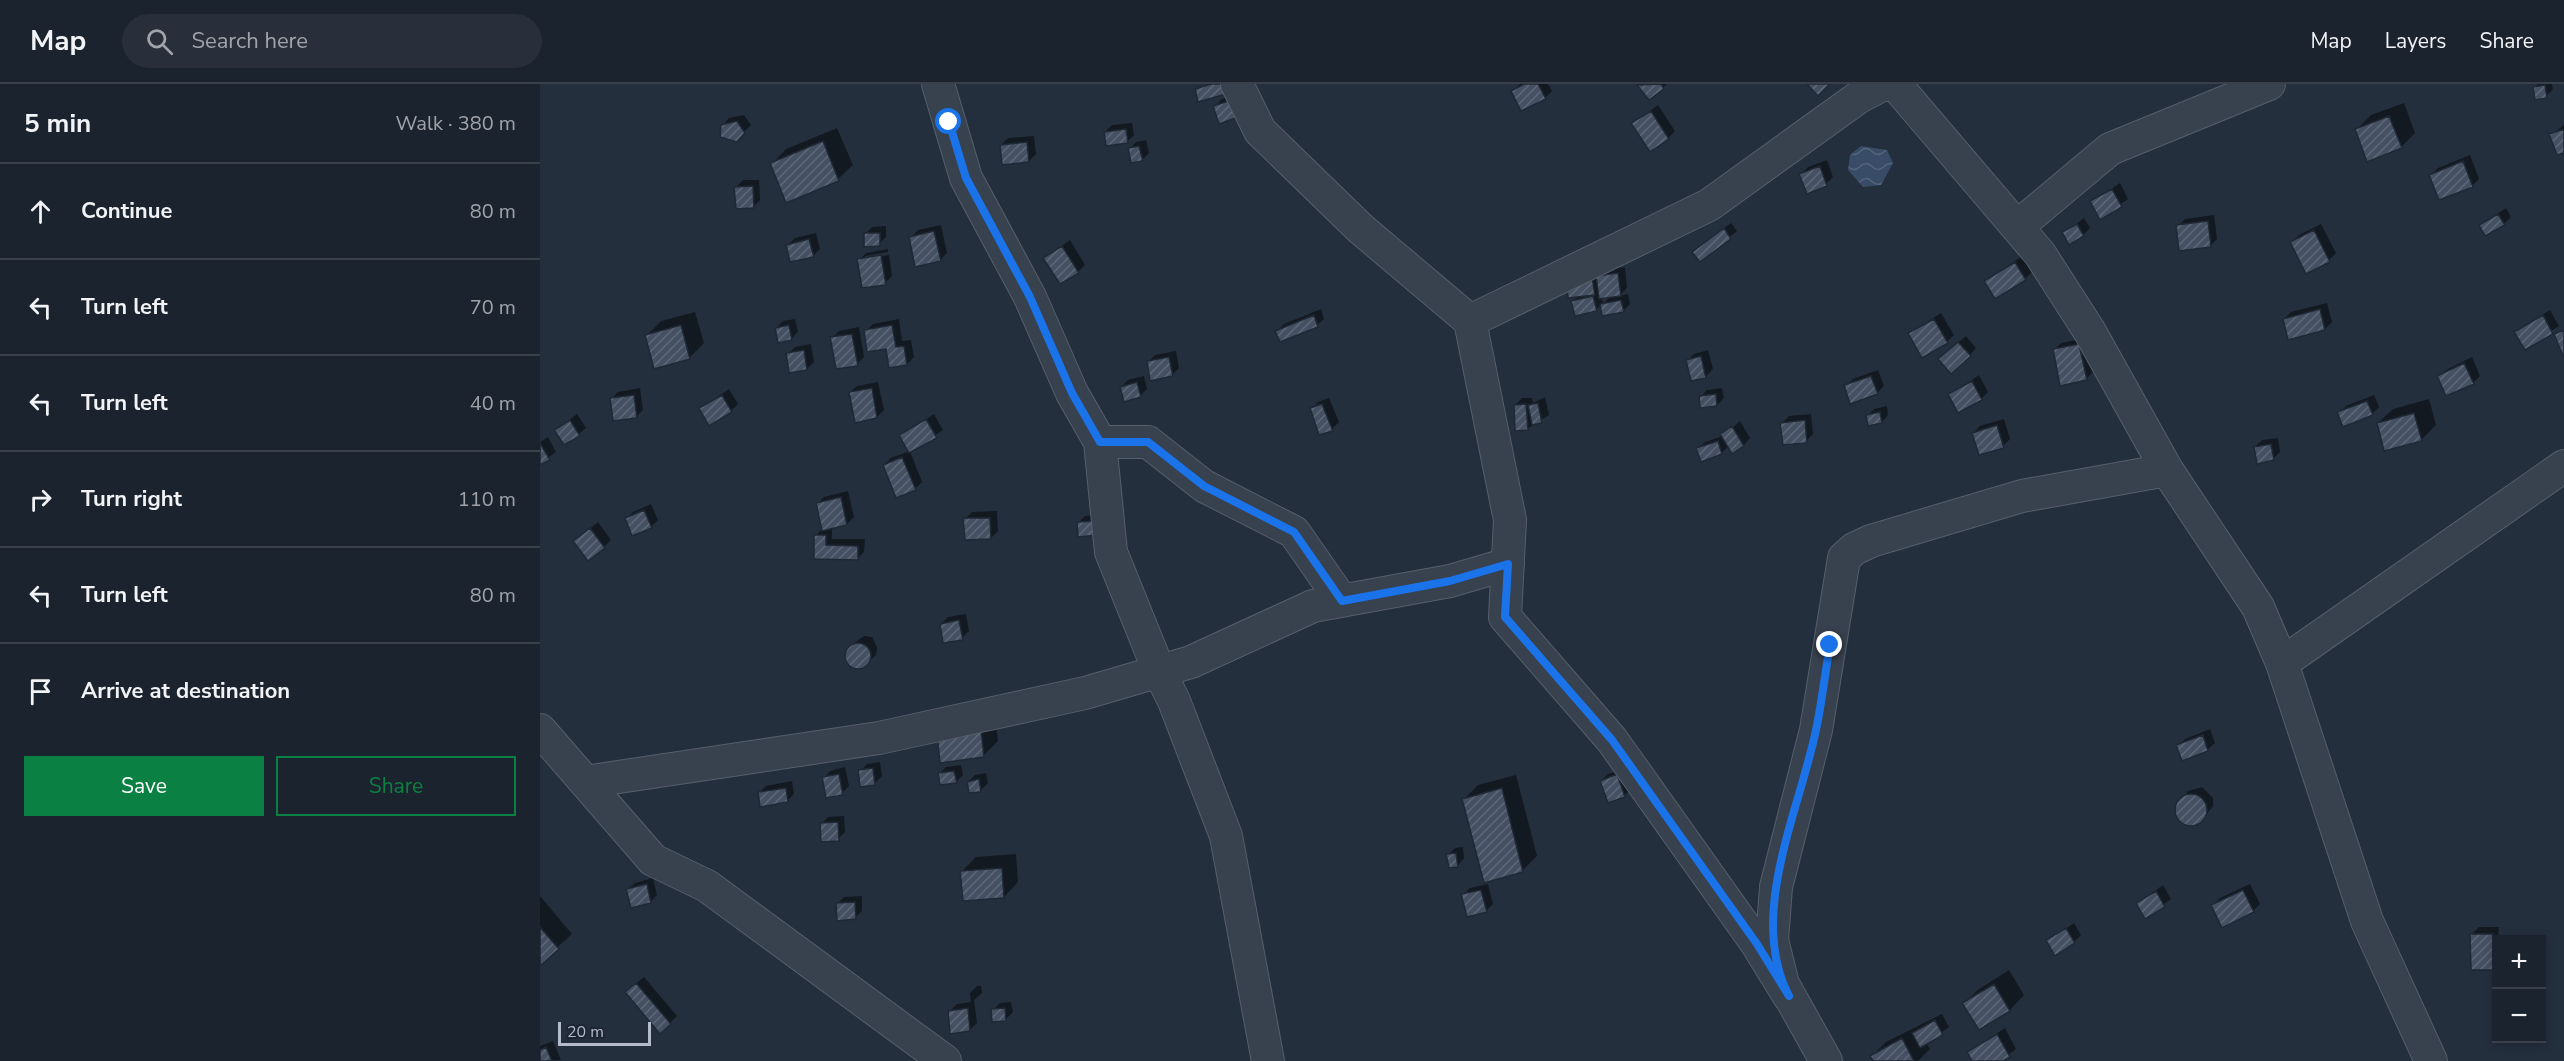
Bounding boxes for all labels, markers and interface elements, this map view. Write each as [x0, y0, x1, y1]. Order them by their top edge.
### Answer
search box [122, 14, 542, 68]
text: Map [30, 22, 86, 60]
icon: search [143, 25, 176, 58]
text: Search here [191, 26, 308, 56]
text: Map [2310, 27, 2352, 55]
text: Layers [2385, 27, 2446, 55]
text: Share [2479, 27, 2534, 55]
text: 5 min [24, 106, 91, 141]
route start [935, 108, 961, 134]
text: Walk · 380 m [396, 110, 516, 137]
icon: ahead [24, 195, 57, 228]
text: Continue [81, 196, 172, 226]
text: 80 m [470, 198, 516, 225]
icon: left [24, 291, 57, 324]
text: Turn left [81, 292, 168, 322]
text: 70 m [470, 294, 516, 321]
icon: left [24, 387, 57, 420]
text: Turn left [81, 388, 168, 418]
text: 40 m [470, 390, 516, 417]
icon: right [24, 483, 57, 516]
text: Turn right [81, 484, 182, 514]
text: 110 m [458, 486, 516, 513]
icon: left [24, 579, 57, 612]
text: Turn left [81, 580, 168, 610]
text: 80 m [470, 582, 516, 609]
route end [1816, 631, 1842, 657]
icon: arrive [24, 675, 57, 708]
text: Arrive at destination [81, 676, 290, 706]
button: Save [24, 756, 264, 816]
button: Share [276, 756, 516, 816]
map controls [2492, 935, 2546, 1043]
button: + [2492, 935, 2546, 989]
button: − [2492, 989, 2546, 1043]
scale bar [558, 1019, 651, 1046]
text: 20 m [567, 1021, 604, 1043]

